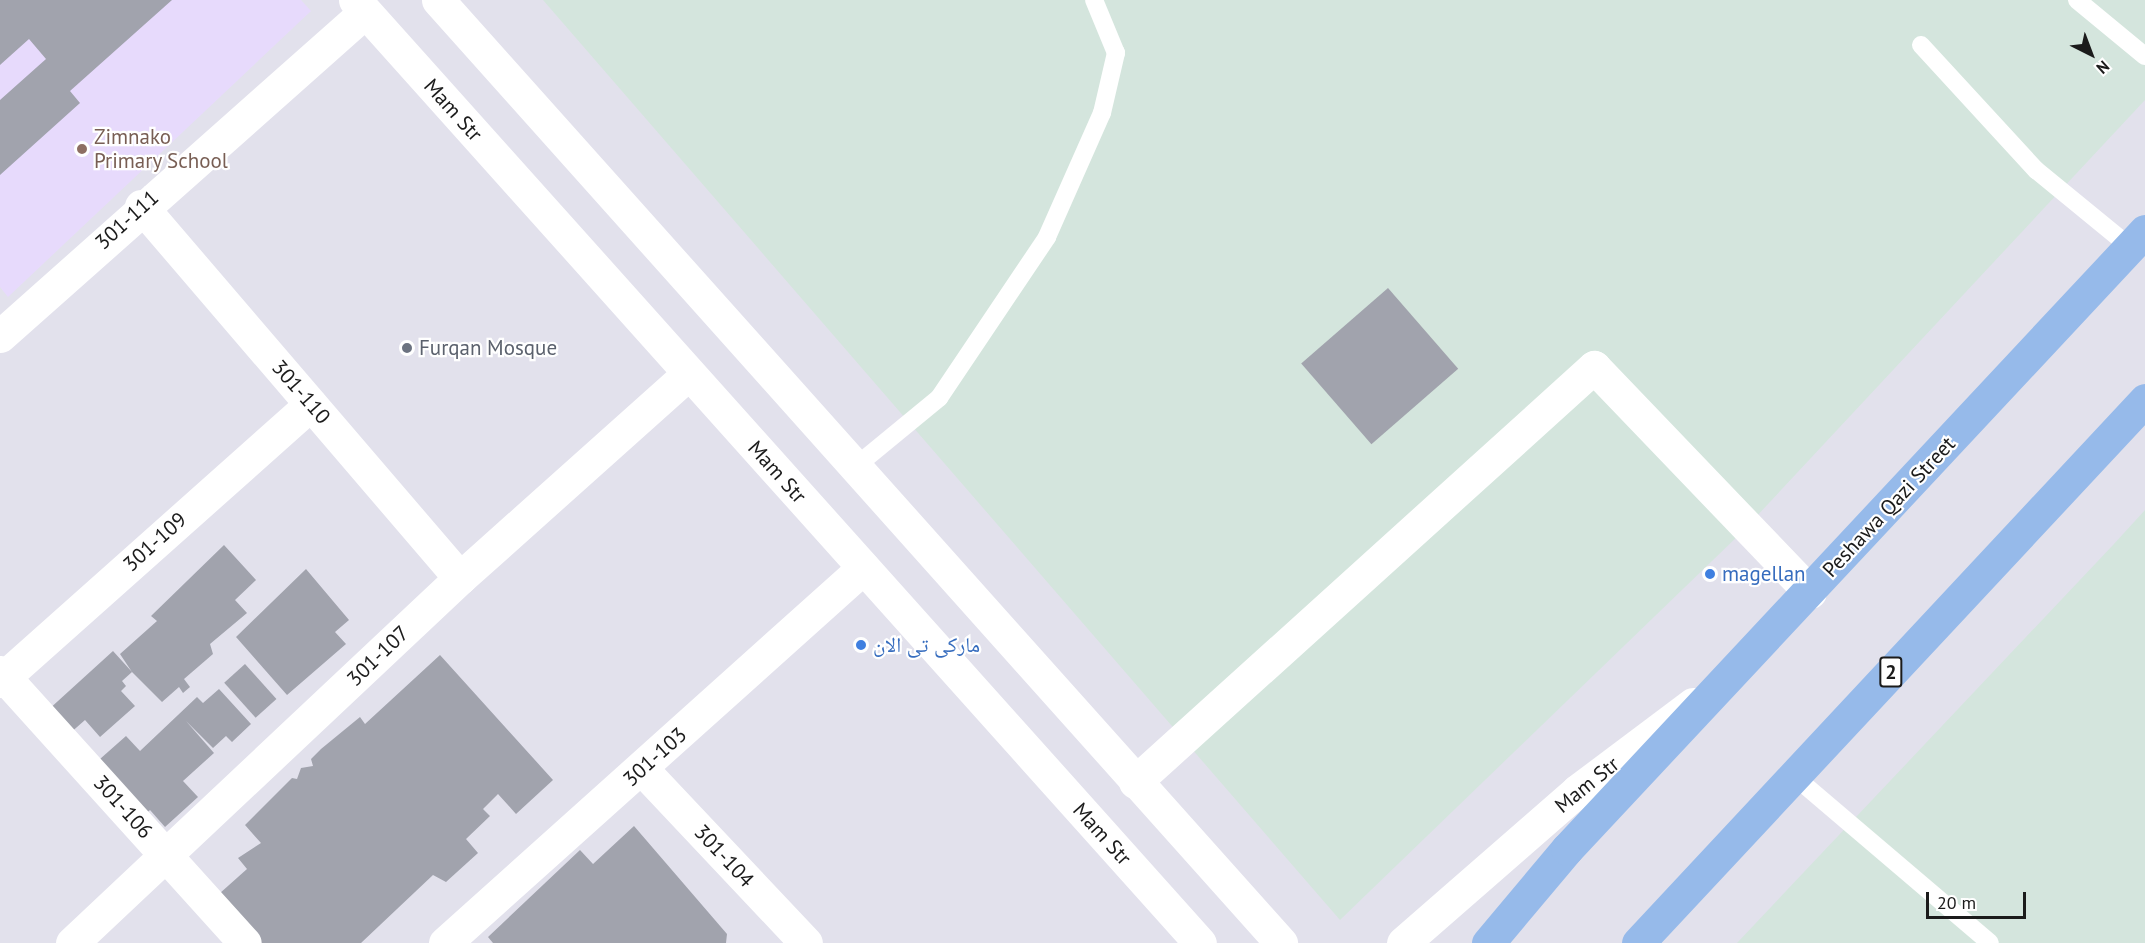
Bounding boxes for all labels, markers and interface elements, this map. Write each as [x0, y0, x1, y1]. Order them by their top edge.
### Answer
north arrow [2061, 24, 2121, 84]
text: N [2092, 56, 2114, 78]
street label: Mam Str [419, 74, 487, 146]
place label: Zimnako Primary School [94, 124, 229, 174]
marker: Zimnako Primary School [75, 142, 89, 156]
street label: 301-111 [90, 185, 164, 255]
place label: Furqan Mosque [419, 335, 557, 361]
marker: Furqan Mosque [400, 341, 414, 355]
street label: 301-110 [266, 355, 336, 429]
street label: Peshawa Qazi Street [1817, 432, 1961, 582]
street label: Mam Str [743, 436, 811, 508]
street label: 301-109 [118, 507, 192, 577]
place label: magellan [1722, 561, 1806, 587]
marker: magellan [1703, 567, 1717, 581]
street label: 301-107 [342, 620, 414, 692]
place label: مارکی تی الان [873, 632, 980, 658]
marker: مارکی تی الان [854, 638, 868, 652]
road number: 2 [1879, 655, 1903, 689]
street label: 301-103 [618, 722, 692, 792]
street label: Mam Str [1550, 752, 1624, 818]
street label: 301-106 [88, 770, 158, 844]
street label: Mam Str [1068, 798, 1136, 870]
street label: 301-104 [689, 820, 759, 892]
scale bar [1929, 880, 2030, 918]
text: 20 m [1937, 891, 1976, 914]

